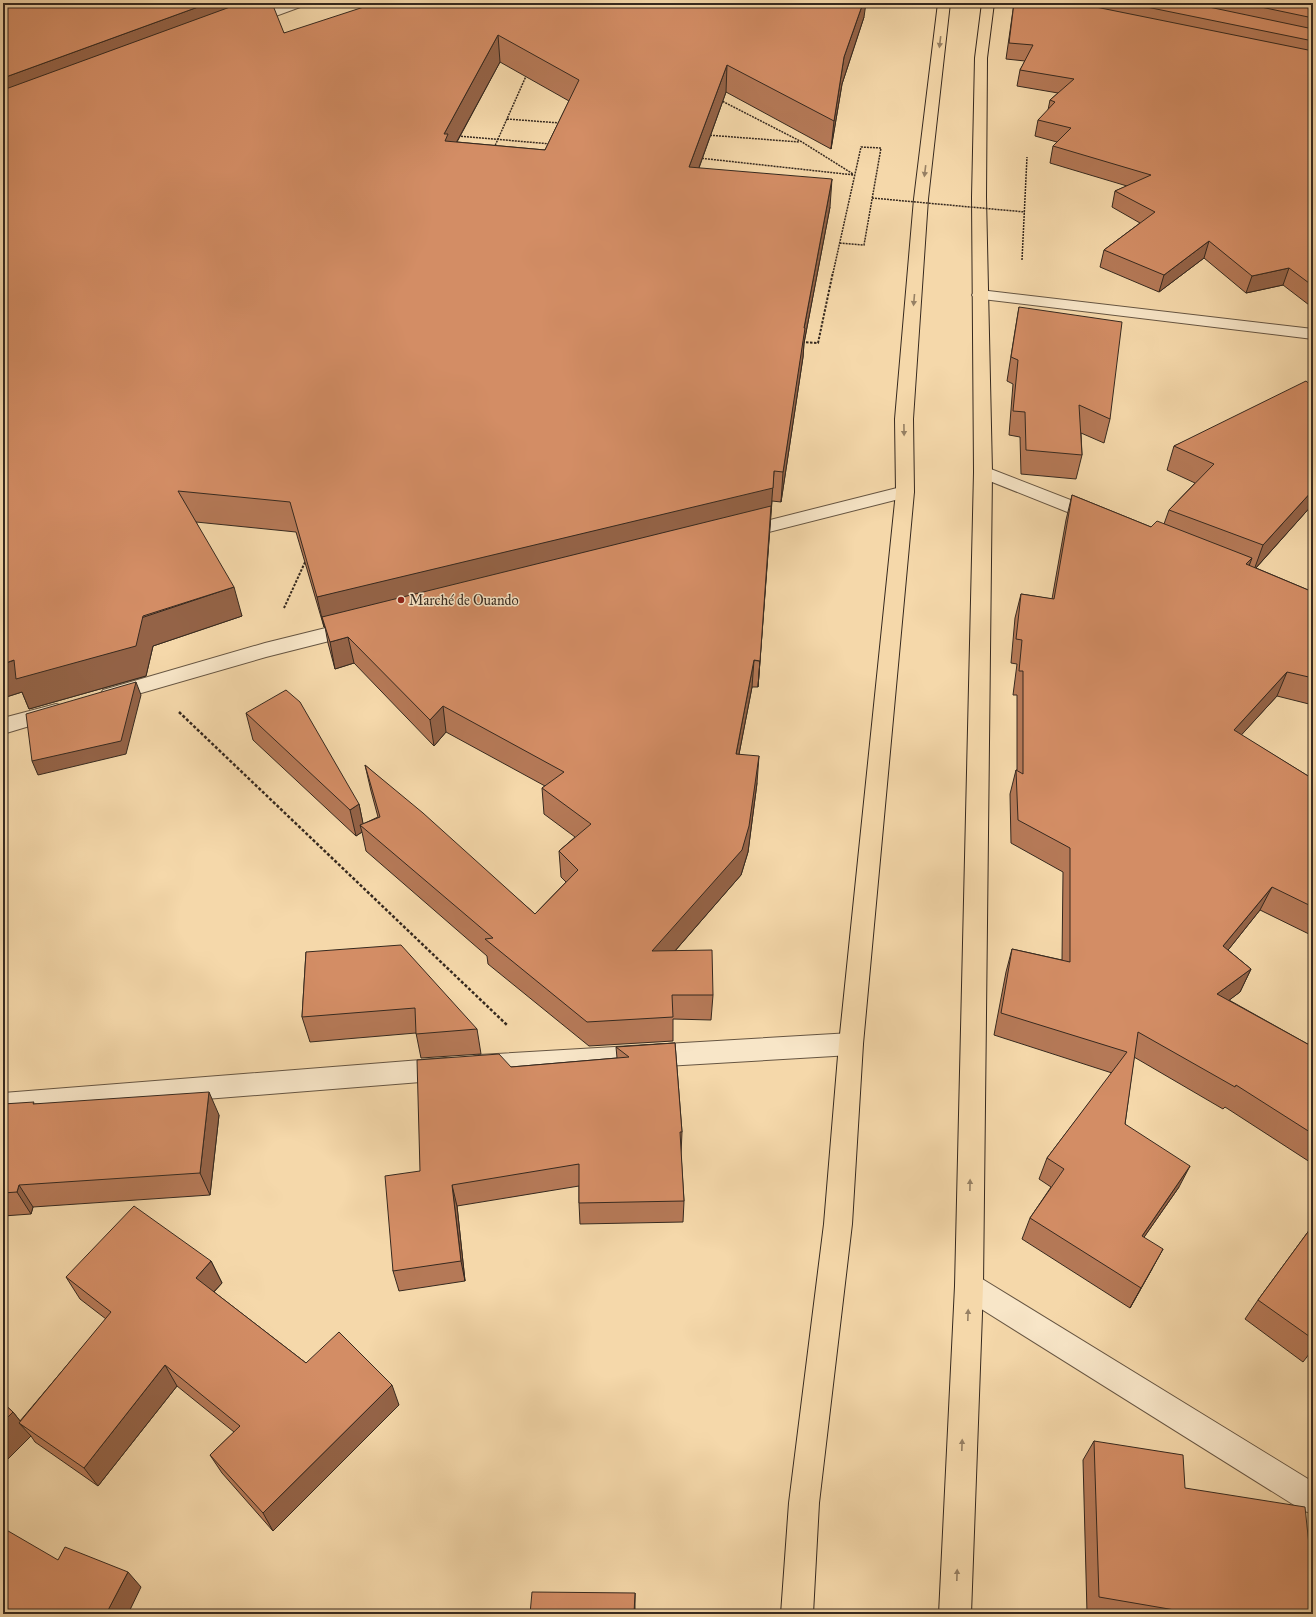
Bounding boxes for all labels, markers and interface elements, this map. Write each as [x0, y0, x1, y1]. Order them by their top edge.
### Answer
one-way arrow [937, 36, 943, 48]
one-way arrow [921, 165, 928, 177]
one-way arrow [911, 294, 918, 306]
one-way arrow [901, 424, 907, 437]
place label: Marché de Ouando [409, 592, 519, 609]
marker: Marché de Ouando [396, 595, 406, 605]
one-way arrow [967, 1179, 974, 1191]
one-way arrow [964, 1309, 971, 1321]
one-way arrow [959, 1438, 965, 1451]
one-way arrow [953, 1569, 960, 1581]

